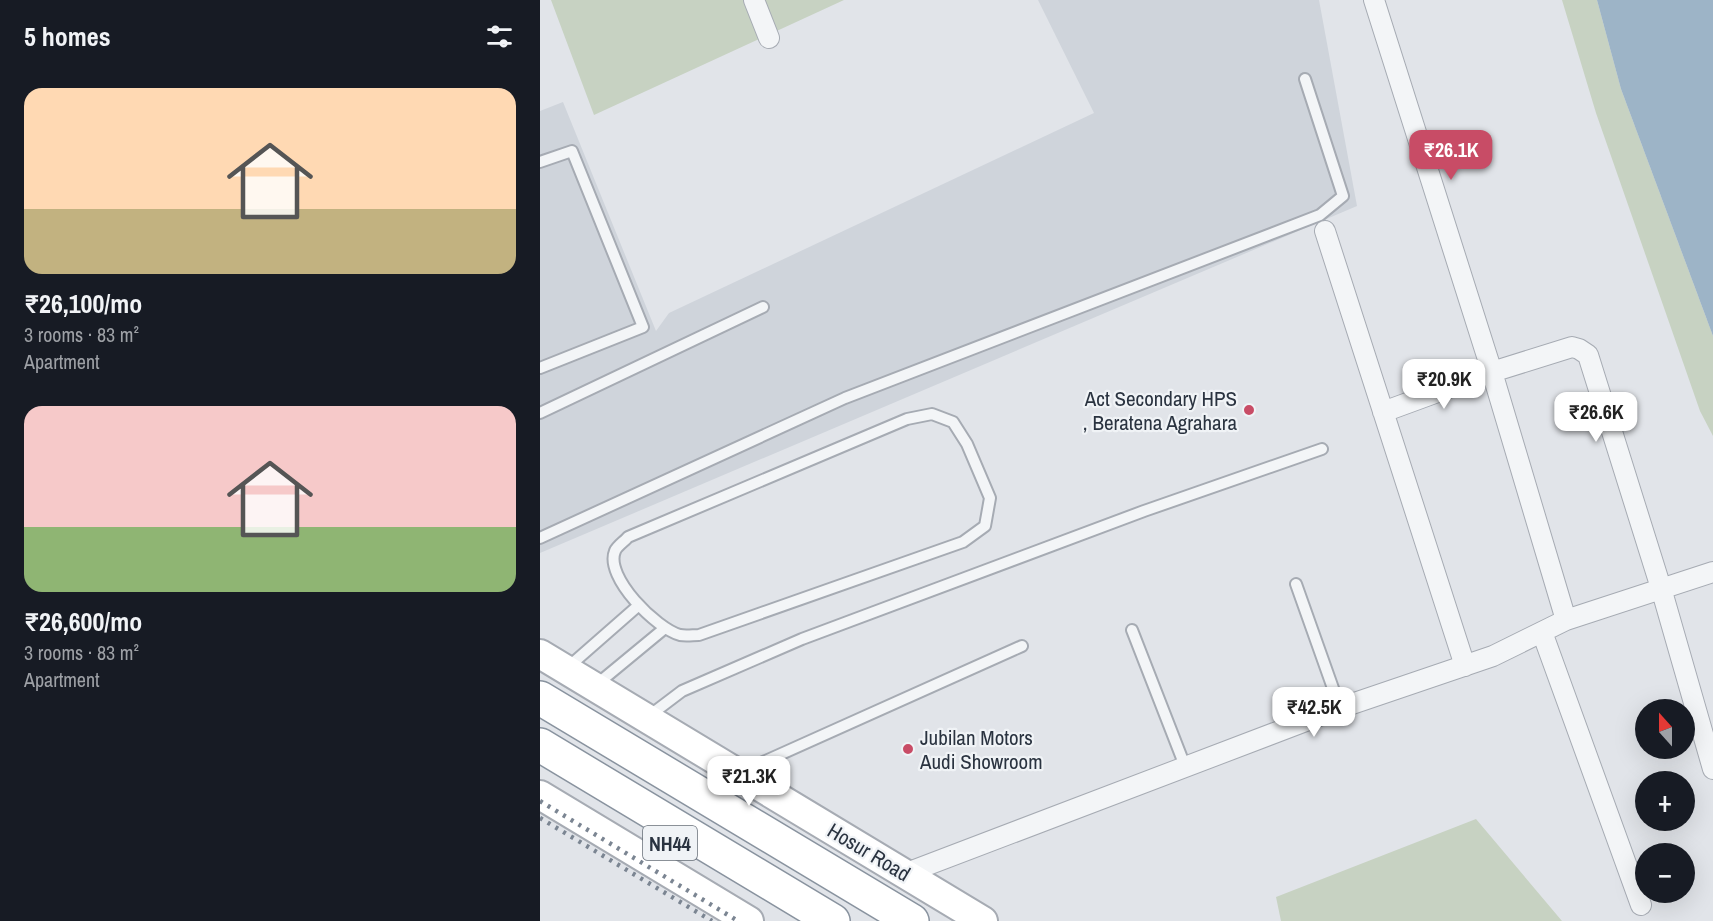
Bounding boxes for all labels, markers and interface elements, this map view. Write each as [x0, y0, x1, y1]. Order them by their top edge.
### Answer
text: 5 homes [24, 19, 111, 54]
icon: filters [483, 20, 516, 53]
icon: home [216, 127, 324, 235]
pin: ₹26.1K [1402, 130, 1500, 181]
text: ₹26.1K [1423, 136, 1479, 163]
text: ₹26,100/mo [24, 286, 142, 321]
text: 3 rooms · 83 m² [24, 321, 139, 348]
text: Apartment [24, 348, 100, 375]
pin: ₹20.9K [1395, 359, 1493, 410]
text: ₹20.9K [1416, 365, 1472, 392]
place label: Act Secondary HPS , Beratena Agrahara [1083, 384, 1237, 437]
pin: ₹26.6K [1547, 392, 1645, 443]
text: ₹26.6K [1568, 398, 1624, 425]
marker: Act Secondary HPS , Beratena Agrahara [1242, 403, 1256, 417]
icon: home [216, 445, 324, 553]
text: ₹26,600/mo [24, 604, 142, 639]
text: 3 rooms · 83 m² [24, 639, 139, 666]
text: Apartment [24, 666, 100, 693]
pin: ₹42.5K [1265, 687, 1363, 738]
text: ₹42.5K [1286, 693, 1342, 720]
north arrow [1635, 699, 1695, 759]
map controls [1635, 699, 1695, 903]
place label: Jubilan Motors Audi Showroom [919, 723, 1043, 776]
marker: Jubilan Motors Audi Showroom [901, 742, 915, 756]
pin: ₹21.3K [700, 756, 798, 807]
text: ₹21.3K [721, 762, 777, 789]
button: + [1635, 771, 1695, 831]
street label: Hosur Road [822, 816, 916, 888]
road number: NH44 [643, 826, 697, 860]
button: − [1635, 843, 1695, 903]

